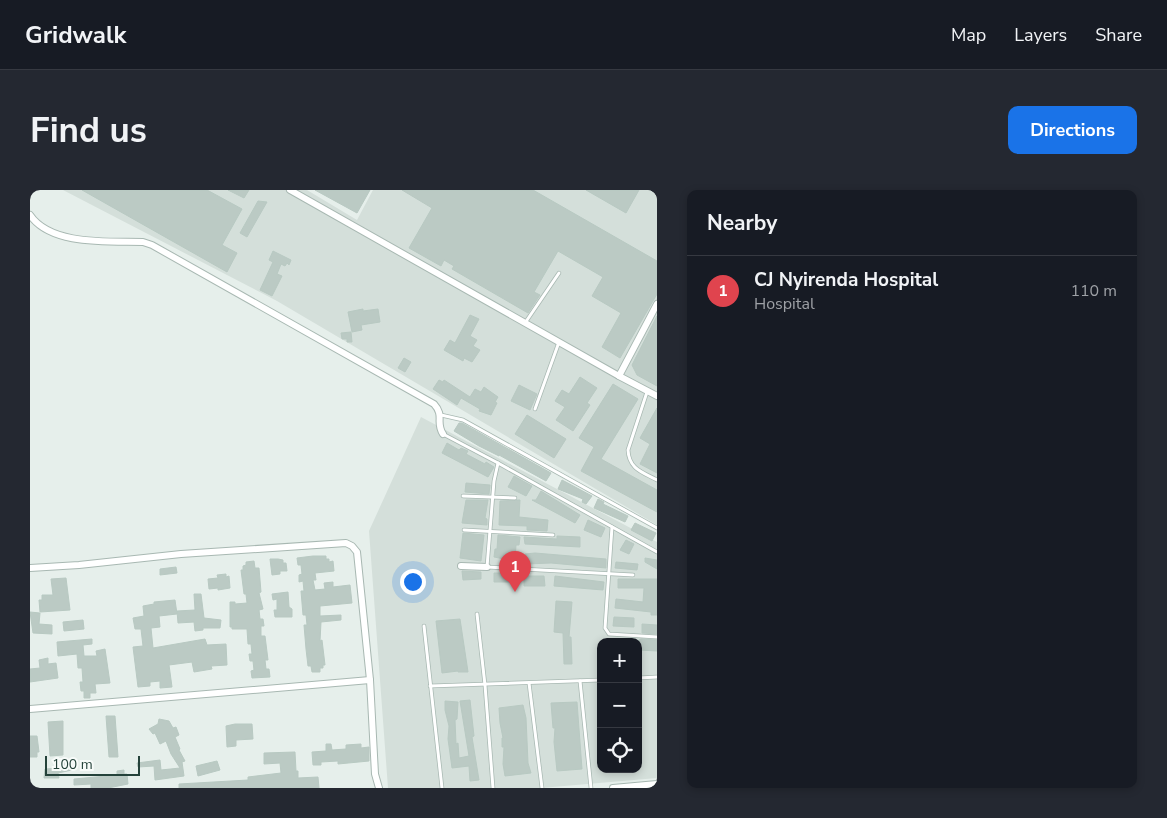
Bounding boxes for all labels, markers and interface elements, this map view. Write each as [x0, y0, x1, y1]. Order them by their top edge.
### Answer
text: Gridwalk [25, 19, 126, 51]
text: Map [951, 23, 986, 47]
text: Layers [1014, 23, 1067, 47]
text: Share [1095, 23, 1142, 47]
button: Directions [1008, 106, 1137, 154]
text: Find us [30, 107, 147, 154]
text: Nearby [707, 209, 777, 237]
text: CJ Nyirenda Hospital [754, 267, 938, 293]
text: 1 [718, 280, 728, 302]
text: 110 m [1070, 280, 1117, 302]
text: Hospital [754, 293, 815, 315]
pin: 1 [499, 551, 531, 592]
your location [400, 569, 426, 595]
map controls [597, 638, 642, 773]
button: + [597, 638, 642, 683]
button: − [597, 683, 642, 728]
button: locate [597, 728, 642, 773]
scale bar [45, 753, 140, 776]
text: 100 m [52, 755, 93, 774]

